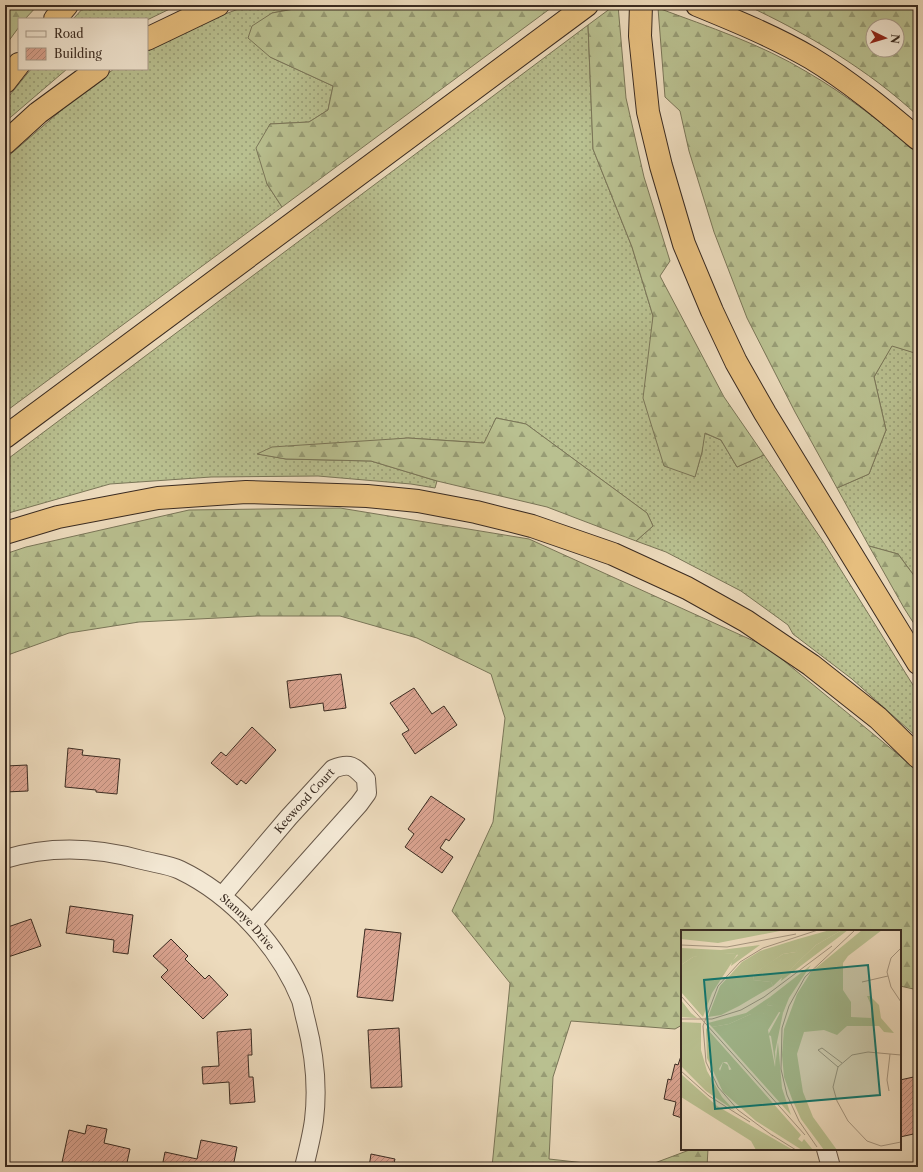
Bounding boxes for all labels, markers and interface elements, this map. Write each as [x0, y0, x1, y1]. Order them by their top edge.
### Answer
legend [18, 18, 148, 70]
north arrow [865, 18, 905, 58]
text: Road [54, 26, 84, 41]
text: N [888, 33, 902, 45]
text: Building [54, 46, 102, 61]
street label: Keewood Court [271, 765, 337, 836]
street label: Stannye Drive [217, 891, 278, 953]
inset map [681, 930, 901, 1150]

